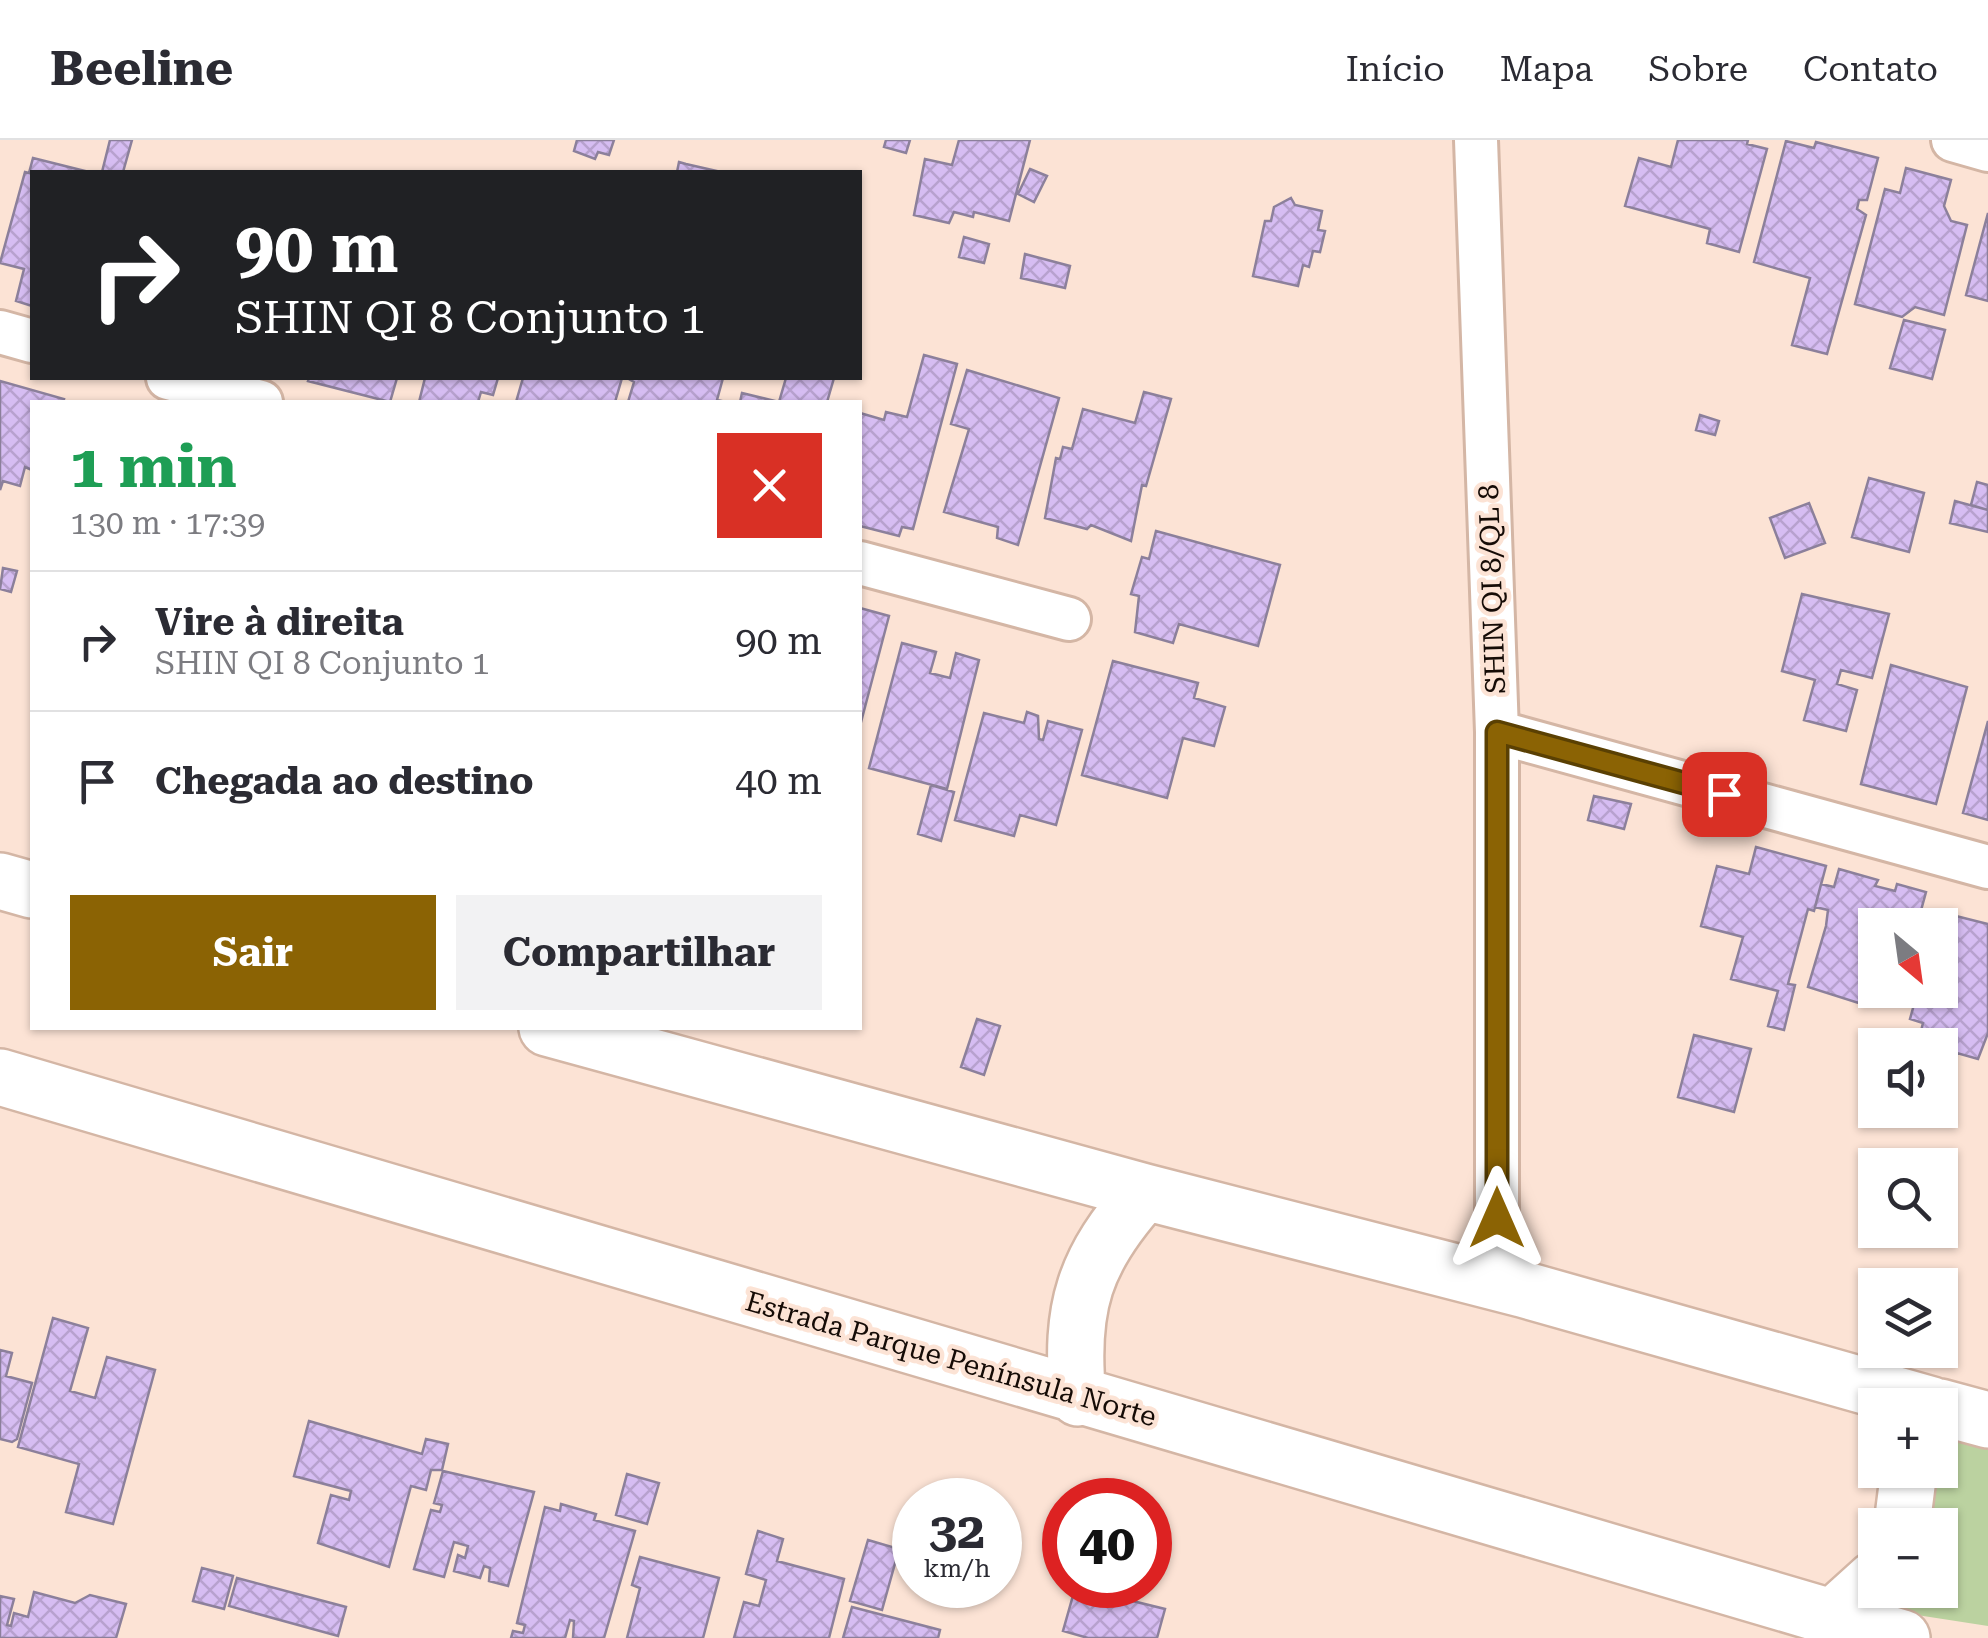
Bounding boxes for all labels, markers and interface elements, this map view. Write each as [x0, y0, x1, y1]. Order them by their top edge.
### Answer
text: Beeline [50, 41, 233, 97]
text: Início [1346, 49, 1445, 90]
text: Mapa [1500, 49, 1593, 90]
text: Sobre [1648, 49, 1748, 90]
text: Contato [1803, 49, 1938, 90]
text: 90 m [235, 207, 399, 289]
icon: right [70, 210, 200, 340]
text: SHIN QI 8 Conjunto 1 [235, 291, 706, 344]
text: 1 min [70, 431, 237, 502]
button: close [717, 433, 822, 538]
street label: SHIN QI 8/QL 8 [1472, 484, 1512, 694]
text: 130 m · 17:39 [70, 504, 265, 542]
text: Vire à direita [155, 600, 404, 644]
icon: right [70, 614, 125, 669]
text: 90 m [735, 619, 822, 663]
text: SHIN QI 8 Conjunto 1 [155, 644, 490, 682]
pin [1682, 752, 1767, 837]
icon: arrive [70, 754, 125, 809]
text: Chegada ao destino [155, 759, 533, 803]
text: 40 m [735, 759, 822, 803]
icon: arrive [1697, 767, 1752, 822]
button: Sair [70, 895, 436, 1010]
button: Compartilhar [456, 895, 822, 1010]
north arrow [1858, 908, 1958, 1008]
map controls [1858, 908, 1958, 1608]
button: sound [1858, 1028, 1958, 1128]
button: search [1858, 1148, 1958, 1248]
position arrow [1445, 1166, 1549, 1270]
button: layers [1858, 1268, 1958, 1368]
street label: Estrada Parque Península Norte [742, 1284, 1160, 1434]
button: + [1858, 1388, 1958, 1488]
speed limit sign: 40 [1042, 1478, 1172, 1608]
text: 32 [929, 1502, 985, 1560]
button: − [1858, 1508, 1958, 1608]
text: km/h [924, 1554, 990, 1583]

